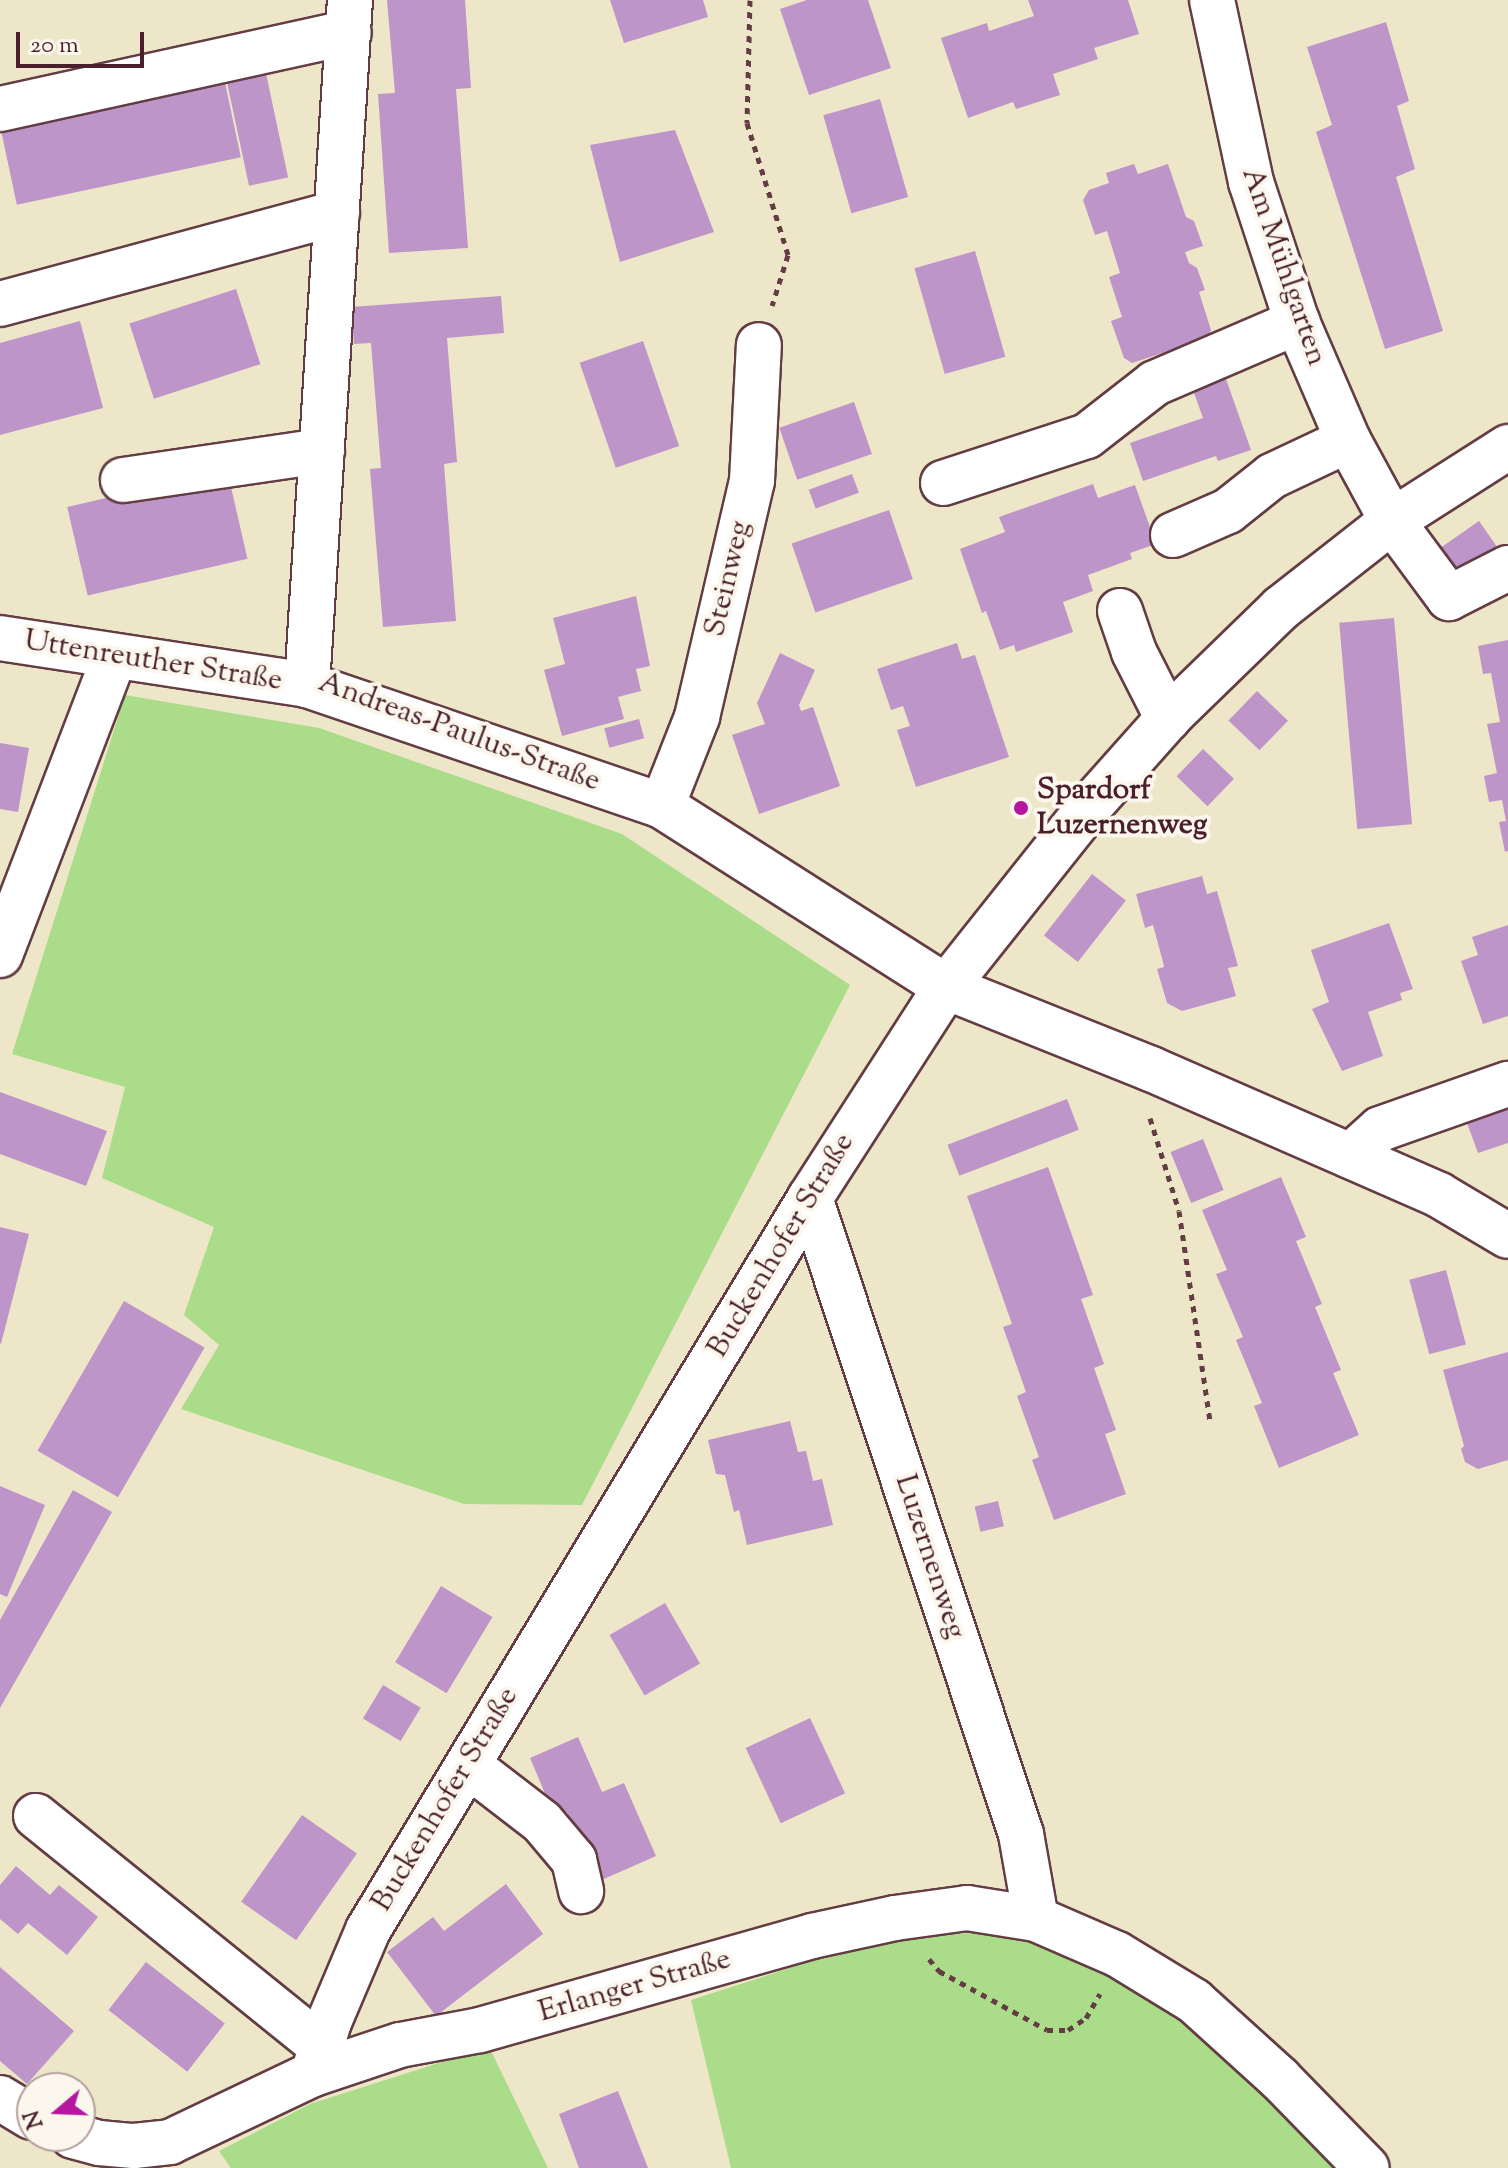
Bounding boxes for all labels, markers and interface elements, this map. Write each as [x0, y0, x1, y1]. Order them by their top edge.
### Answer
scale bar [20, 16, 148, 66]
text: 20 m [30, 29, 79, 63]
street label: Am Mühlgarten [1232, 163, 1334, 371]
street label: Steinweg [698, 518, 760, 640]
street label: Uttenreuther Straße [21, 624, 285, 700]
street label: Andreas-Paulus-Straße [313, 665, 605, 801]
place label: Spardorf Luzernenweg [1037, 773, 1207, 844]
marker: Spardorf Luzernenweg [1012, 799, 1030, 817]
street label: Buckenhofer Straße [701, 1127, 863, 1365]
street label: Luzernenweg [886, 1470, 972, 1644]
street label: Buckenhofer Straße [365, 1681, 527, 1919]
street label: Erlanger Straße [535, 1942, 735, 2032]
north arrow [16, 2072, 96, 2152]
text: N [17, 2106, 53, 2133]

